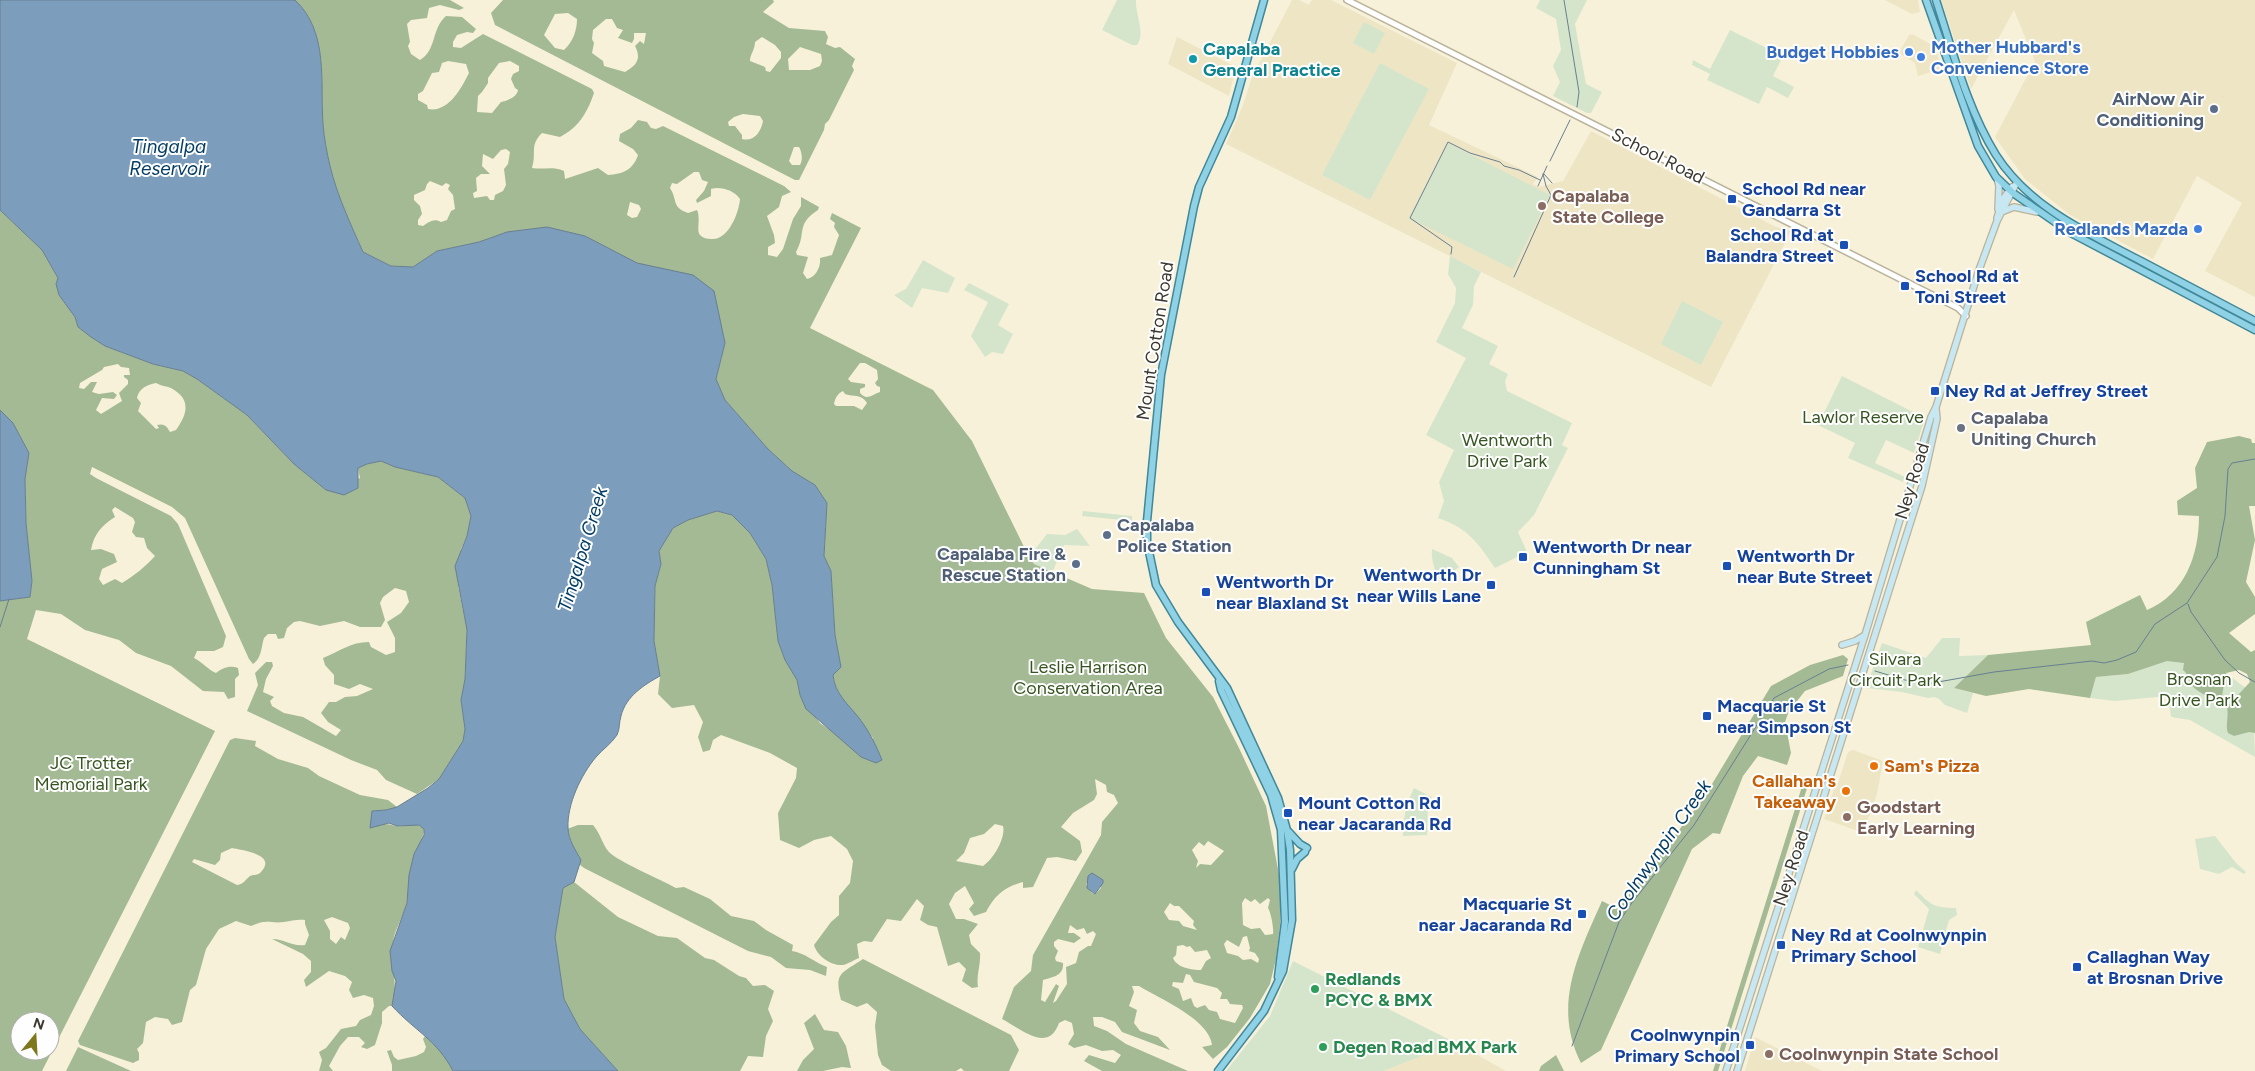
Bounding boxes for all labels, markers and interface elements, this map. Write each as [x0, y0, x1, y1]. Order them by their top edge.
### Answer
place label: Mother Hubbard's Convenience Store [1931, 36, 2089, 79]
place label: Capalaba General Practice [1203, 38, 1341, 81]
place label: Budget Hobbies [1766, 41, 1900, 63]
marker: Budget Hobbies [1903, 46, 1915, 58]
marker: Mother Hubbard's Convenience Store [1915, 51, 1927, 63]
marker: Capalaba General Practice [1187, 53, 1199, 65]
place label: AirNow Air Conditioning [2096, 88, 2204, 131]
marker: AirNow Air Conditioning [2208, 103, 2220, 115]
street label: School Road [1608, 123, 1708, 189]
water label: Tingalpa Reservoir [129, 135, 209, 180]
place label: School Rd near Gandarra St [1742, 178, 1866, 221]
place label: Capalaba State College [1552, 185, 1664, 228]
marker: School Rd near Gandarra St [1726, 193, 1738, 205]
marker: Capalaba State College [1536, 200, 1548, 212]
place label: Redlands Mazda [2054, 218, 2188, 240]
marker: Redlands Mazda [2192, 223, 2204, 235]
place label: School Rd at Balandra Street [1706, 224, 1834, 267]
marker: School Rd at Balandra Street [1838, 239, 1850, 251]
street label: Mount Cotton Road [1132, 260, 1178, 422]
place label: School Rd at Toni Street [1915, 265, 2019, 308]
marker: School Rd at Toni Street [1899, 280, 1911, 292]
place label: Ney Rd at Jeffrey Street [1945, 380, 2148, 402]
marker: Ney Rd at Jeffrey Street [1929, 385, 1941, 397]
park label: Lawlor Reserve [1802, 406, 1924, 428]
place label: Capalaba Uniting Church [1971, 407, 2096, 450]
marker: Capalaba Uniting Church [1955, 422, 1967, 434]
park label: Wentworth Drive Park [1462, 429, 1552, 472]
street label: Ney Road [1890, 440, 1934, 522]
water label: Tingalpa Creek [553, 483, 613, 614]
place label: Capalaba Police Station [1117, 514, 1232, 557]
marker: Capalaba Police Station [1101, 529, 1113, 541]
place label: Wentworth Dr near Cunningham St [1533, 536, 1692, 579]
place label: Capalaba Fire & Rescue Station [937, 543, 1066, 586]
place label: Wentworth Dr near Bute Street [1737, 545, 1873, 588]
marker: Wentworth Dr near Cunningham St [1517, 551, 1529, 563]
marker: Capalaba Fire & Rescue Station [1070, 558, 1082, 570]
marker: Wentworth Dr near Bute Street [1721, 560, 1733, 572]
place label: Wentworth Dr near Wills Lane [1357, 564, 1481, 607]
place label: Wentworth Dr near Blaxland St [1216, 571, 1349, 614]
marker: Wentworth Dr near Wills Lane [1485, 579, 1497, 591]
marker: Wentworth Dr near Blaxland St [1200, 586, 1212, 598]
park label: Silvara Circuit Park [1849, 648, 1942, 691]
park label: Leslie Harrison Conservation Area [1013, 656, 1163, 699]
park label: Brosnan Drive Park [2159, 668, 2239, 711]
place label: Macquarie St near Simpson St [1717, 695, 1852, 738]
marker: Macquarie St near Simpson St [1701, 710, 1713, 722]
park label: JC Trotter Memorial Park [35, 752, 148, 795]
place label: Sam's Pizza [1884, 755, 1980, 777]
marker: Sam's Pizza [1868, 760, 1880, 772]
place label: Callahan's Takeaway [1752, 770, 1837, 813]
water label: Coolnwynpin Creek [1601, 775, 1716, 925]
marker: Callahan's Takeaway [1840, 785, 1852, 797]
place label: Mount Cotton Rd near Jacaranda Rd [1298, 792, 1451, 835]
place label: Goodstart Early Learning [1857, 796, 1975, 839]
marker: Mount Cotton Rd near Jacaranda Rd [1282, 807, 1294, 819]
marker: Goodstart Early Learning [1841, 811, 1853, 823]
street label: Ney Road [1768, 827, 1814, 909]
place label: Macquarie St near Jacaranda Rd [1419, 893, 1572, 936]
marker: Macquarie St near Jacaranda Rd [1576, 908, 1588, 920]
place label: Ney Rd at Coolnwynpin Primary School [1791, 924, 1987, 967]
marker: Ney Rd at Coolnwynpin Primary School [1775, 939, 1787, 951]
place label: Callaghan Way at Brosnan Drive [2087, 946, 2223, 989]
marker: Callaghan Way at Brosnan Drive [2071, 961, 2083, 973]
place label: Redlands PCYC & BMX [1325, 968, 1433, 1011]
marker: Redlands PCYC & BMX [1309, 983, 1321, 995]
north arrow [10, 1011, 60, 1061]
text: N [31, 1014, 47, 1034]
place label: Coolnwynpin Primary School [1615, 1024, 1740, 1067]
place label: Degen Road BMX Park [1333, 1036, 1518, 1058]
marker: Coolnwynpin Primary School [1744, 1039, 1756, 1051]
marker: Degen Road BMX Park [1317, 1041, 1329, 1053]
place label: Coolnwynpin State School [1779, 1043, 1998, 1065]
marker: Coolnwynpin State School [1763, 1048, 1775, 1060]

